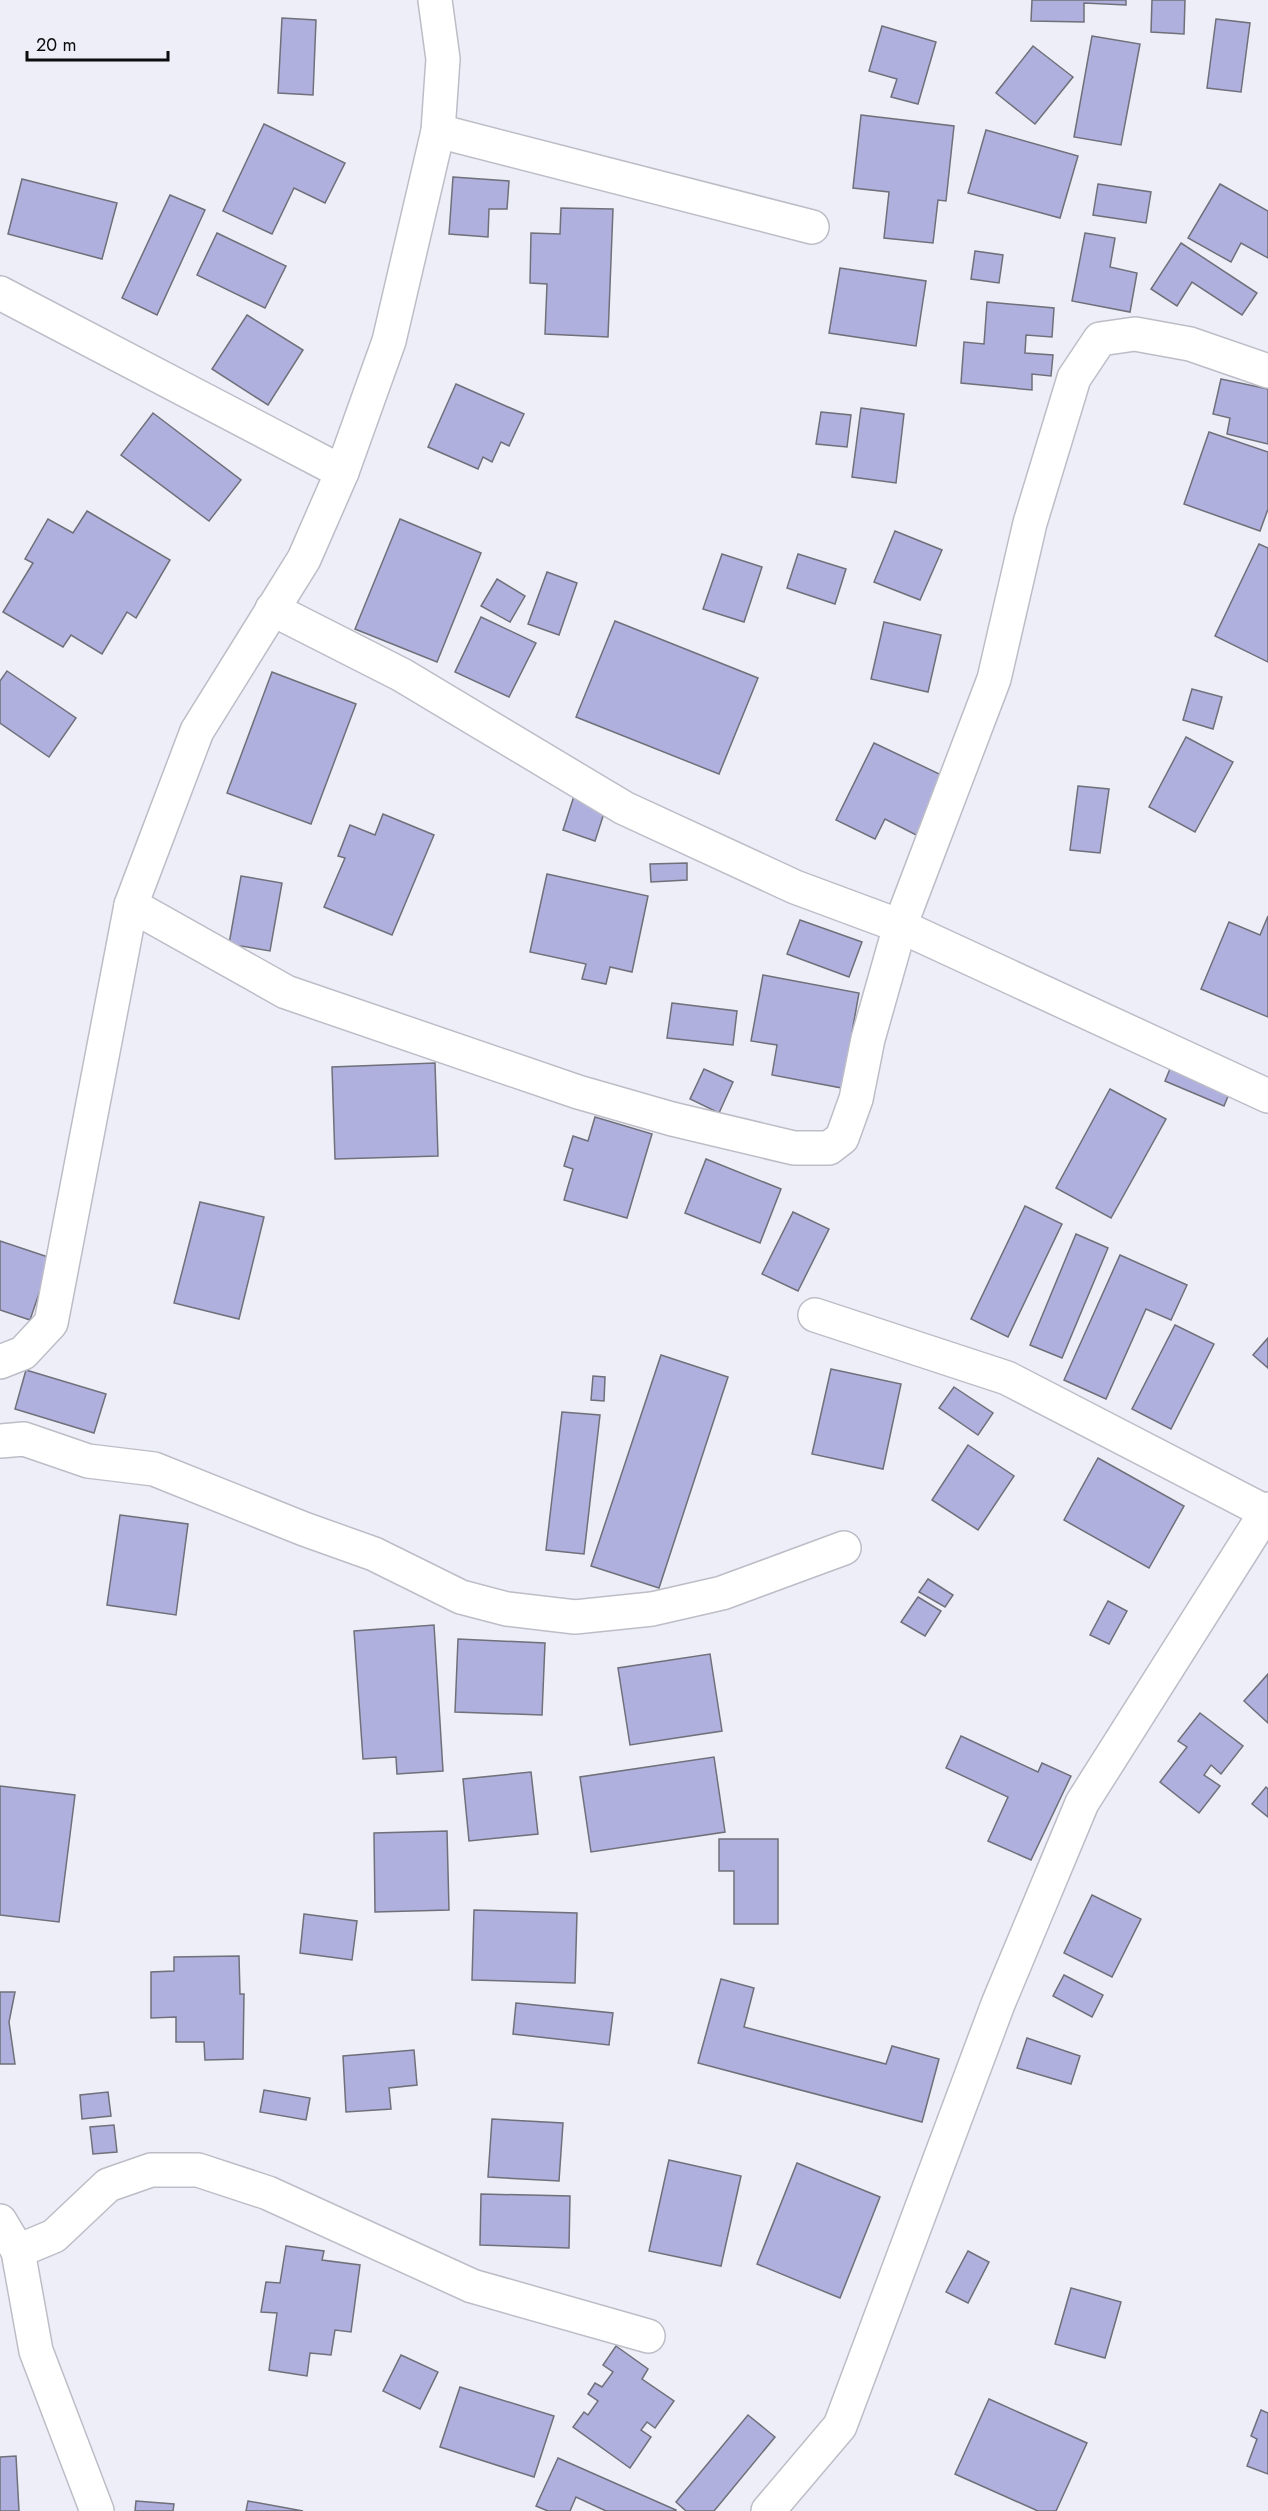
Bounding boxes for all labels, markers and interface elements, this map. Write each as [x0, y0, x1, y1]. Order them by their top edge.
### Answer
scale bar [27, 24, 168, 62]
text: 20 m [36, 32, 76, 58]

